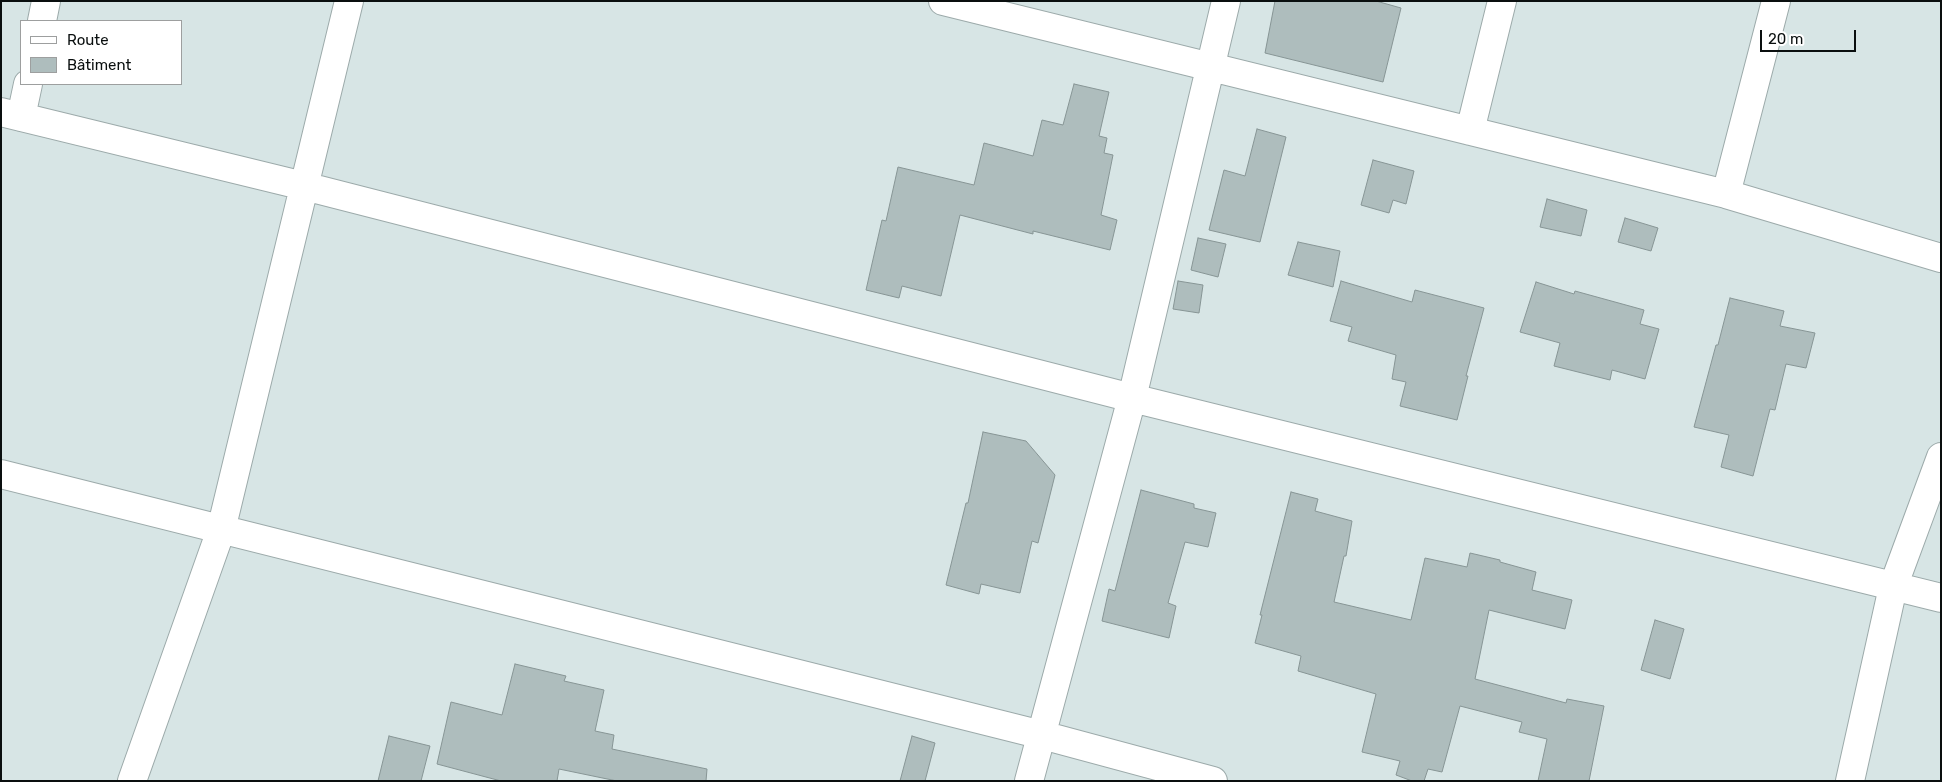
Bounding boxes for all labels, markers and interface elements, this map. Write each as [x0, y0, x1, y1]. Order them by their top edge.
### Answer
legend [20, 20, 182, 85]
scale bar [1762, 20, 1858, 52]
text: 20 m [1768, 30, 1803, 48]
text: Route [67, 31, 109, 49]
text: Bâtiment [67, 56, 131, 74]

